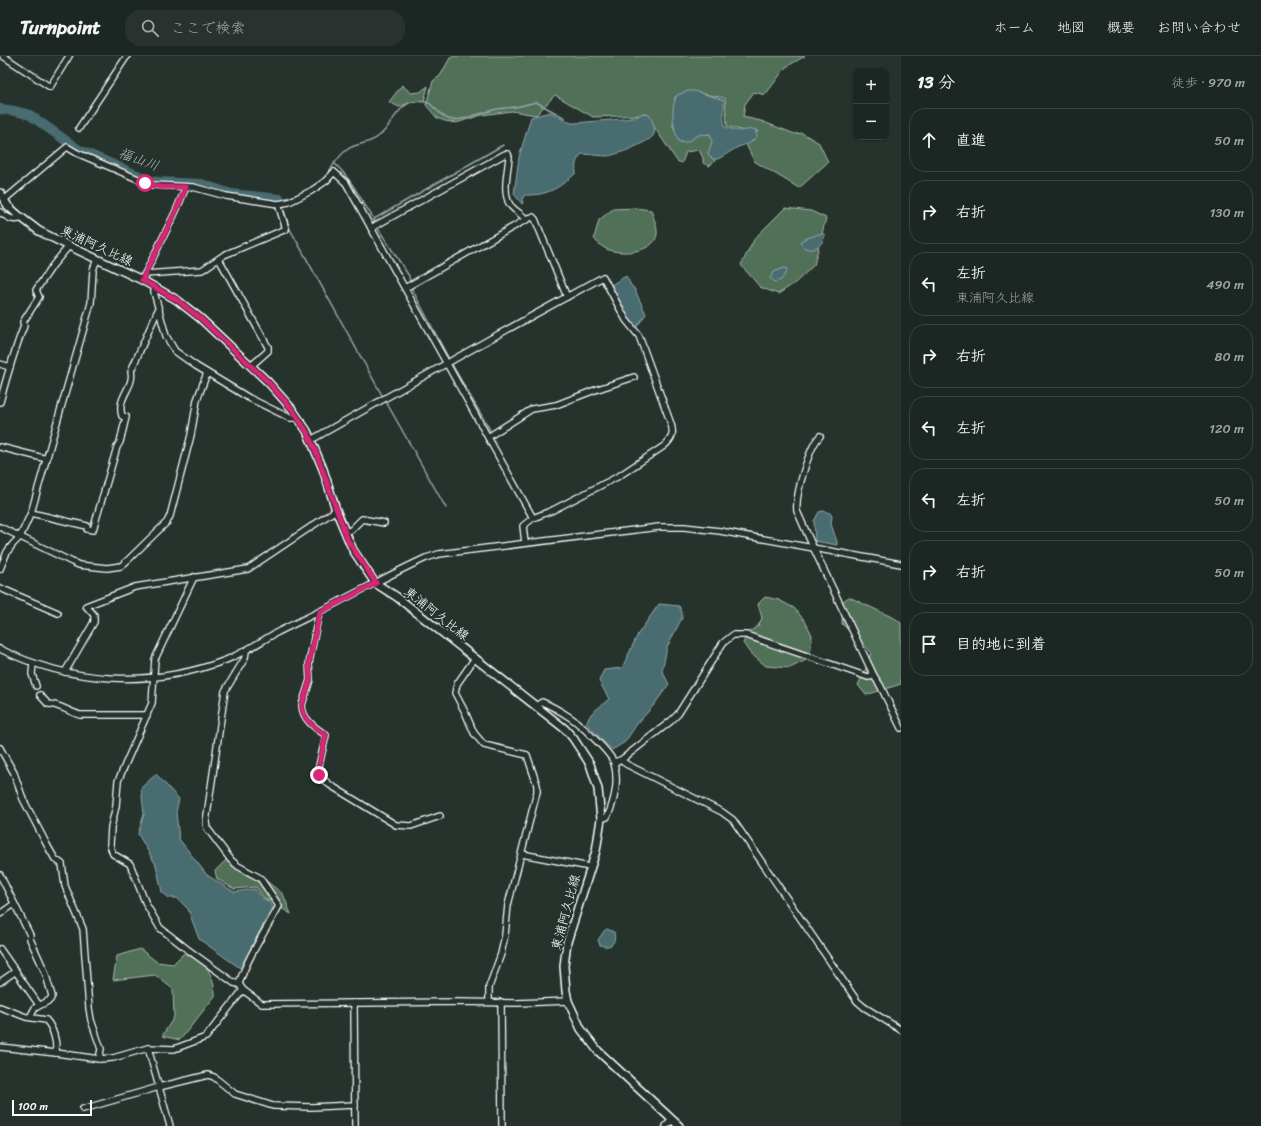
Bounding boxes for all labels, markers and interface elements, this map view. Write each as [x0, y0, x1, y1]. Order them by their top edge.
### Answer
search box [125, 10, 405, 46]
text: Turnpoint [20, 11, 101, 44]
text: ここで検索 [171, 15, 246, 41]
text: ホーム [994, 15, 1035, 40]
text: 地図 [1057, 15, 1085, 40]
text: 概要 [1107, 15, 1135, 40]
text: お問い合わせ [1157, 15, 1241, 40]
icon: search [139, 17, 161, 39]
text: 13 分 [917, 67, 955, 97]
map controls [853, 68, 889, 140]
button: + [853, 68, 889, 104]
text: 徒歩 · 970 m [1172, 71, 1245, 94]
button: − [853, 104, 889, 140]
text: 直進 [956, 127, 986, 153]
icon: ahead [918, 129, 940, 151]
text: 50 m [1214, 129, 1244, 152]
water label: 福山川 [115, 141, 163, 178]
route start [136, 174, 154, 192]
text: 右折 [956, 199, 986, 225]
icon: right [918, 201, 940, 223]
text: 130 m [1210, 201, 1244, 224]
street label: 東浦阿久比線 [57, 219, 138, 273]
text: 左折 [956, 260, 986, 286]
icon: left [918, 273, 940, 295]
text: 490 m [1206, 273, 1244, 296]
text: 東浦阿久比線 [956, 286, 1034, 309]
text: 右折 [956, 343, 986, 369]
icon: right [918, 345, 940, 367]
text: 80 m [1215, 345, 1244, 368]
text: 左折 [956, 415, 986, 441]
icon: left [918, 417, 940, 439]
text: 120 m [1209, 417, 1244, 440]
text: 左折 [956, 487, 986, 513]
icon: left [918, 489, 940, 511]
text: 50 m [1214, 489, 1244, 512]
text: 右折 [956, 559, 986, 585]
icon: right [918, 561, 940, 583]
text: 50 m [1214, 561, 1244, 584]
street label: 東浦阿久比線 [399, 580, 475, 647]
text: 目的地に到着 [956, 631, 1046, 657]
icon: arrive [918, 633, 940, 655]
route end [310, 766, 328, 784]
street label: 東浦阿久比線 [544, 871, 587, 953]
text: 100 m [18, 1097, 48, 1116]
scale bar [12, 1098, 92, 1117]

